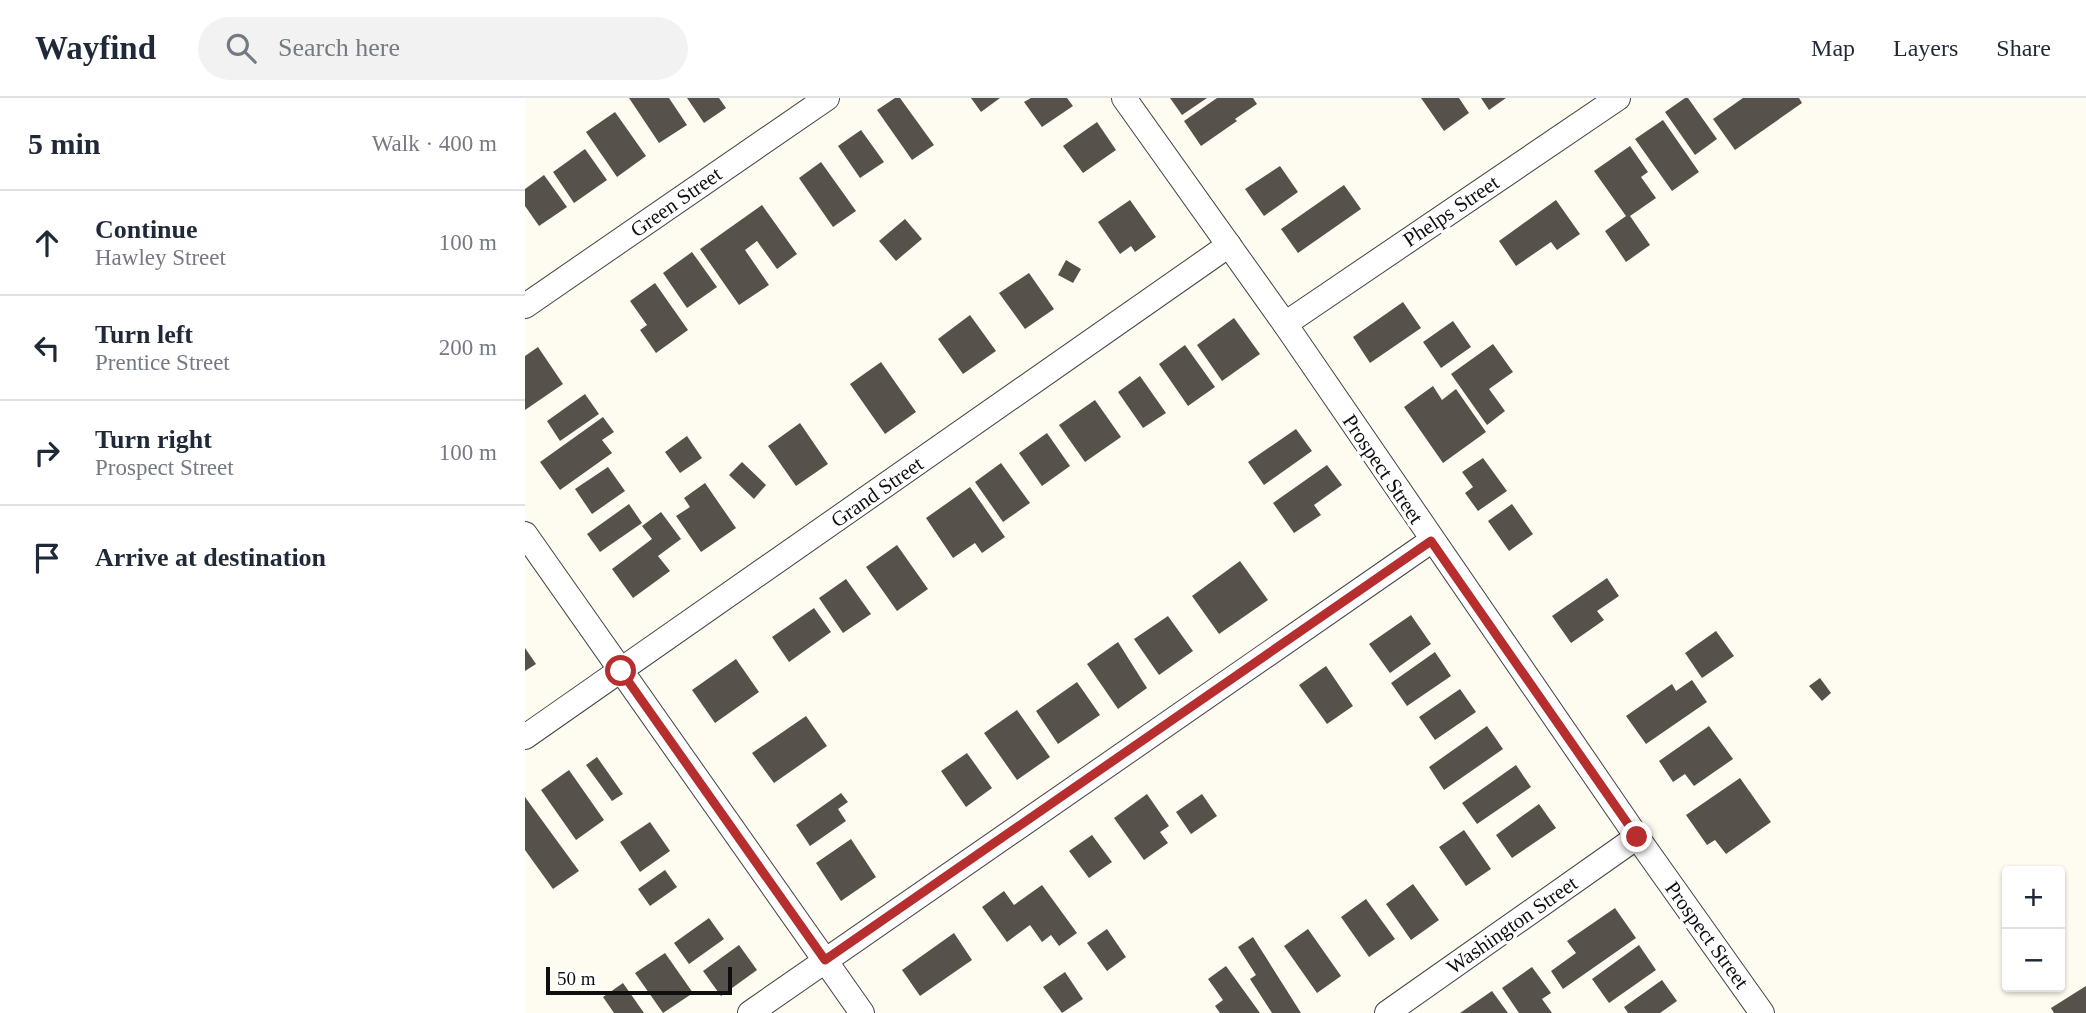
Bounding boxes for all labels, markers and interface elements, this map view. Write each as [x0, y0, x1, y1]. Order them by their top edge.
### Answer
search box [198, 17, 688, 80]
icon: search [222, 29, 260, 67]
text: Wayfind [35, 30, 156, 66]
text: Search here [278, 33, 400, 62]
text: Map [1811, 35, 1855, 61]
text: Layers [1893, 35, 1958, 61]
text: Share [1996, 35, 2051, 61]
text: 5 min [28, 127, 101, 160]
text: Walk · 400 m [372, 131, 497, 156]
street label: Green Street [626, 162, 726, 242]
street label: Phelps Street [1399, 170, 1504, 252]
text: Continue [95, 215, 198, 244]
icon: ahead [28, 224, 66, 262]
text: 100 m [439, 230, 497, 255]
text: Hawley Street [95, 245, 226, 270]
text: Turn left [95, 320, 193, 349]
icon: left [28, 329, 66, 367]
text: 200 m [439, 335, 497, 360]
text: Prentice Street [95, 350, 230, 375]
street label: Prospect Street [1338, 410, 1428, 528]
text: Turn right [95, 425, 212, 454]
icon: right [28, 434, 66, 472]
text: 100 m [439, 440, 497, 465]
street label: Grand Street [826, 451, 928, 532]
text: Prospect Street [95, 455, 234, 480]
icon: arrive [28, 539, 66, 577]
text: Arrive at destination [95, 543, 326, 572]
route start [605, 655, 636, 686]
route end [1621, 821, 1652, 852]
map controls [2002, 866, 2065, 992]
button: + [2002, 866, 2065, 929]
street label: Washington Street [1442, 871, 1582, 979]
street label: Prospect Street [1660, 877, 1754, 993]
button: − [2002, 929, 2065, 992]
scale bar [546, 964, 731, 996]
text: 50 m [557, 968, 596, 989]

